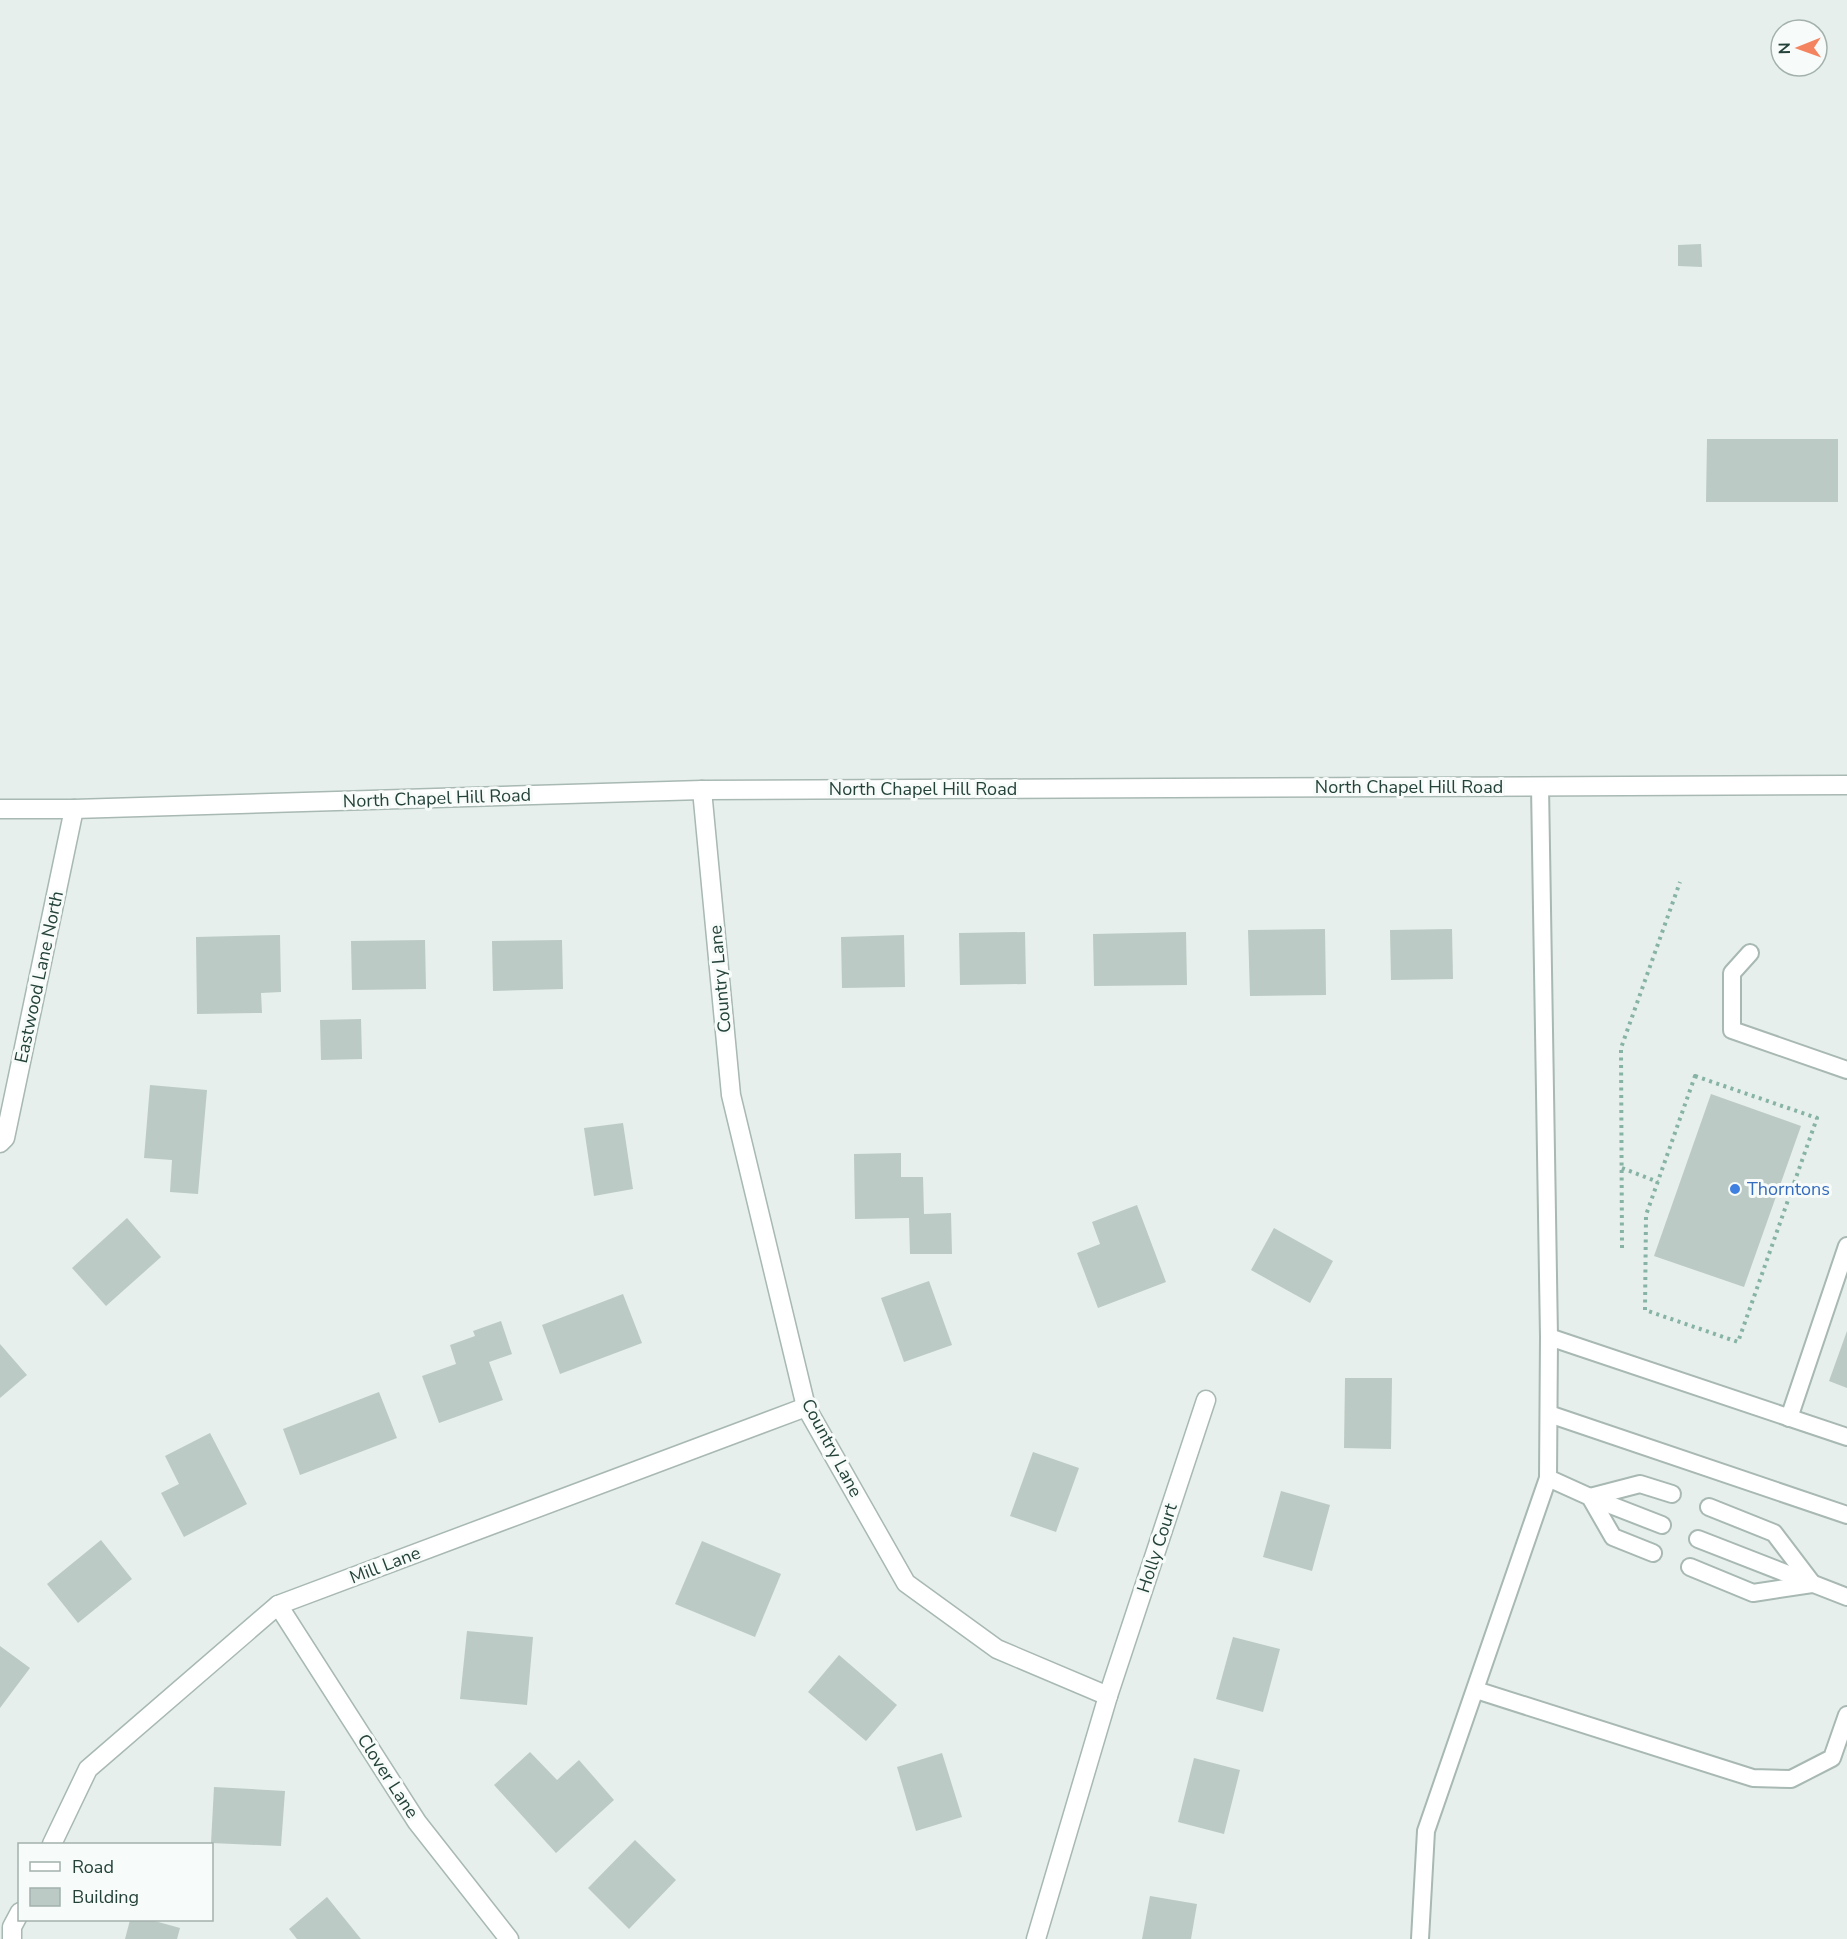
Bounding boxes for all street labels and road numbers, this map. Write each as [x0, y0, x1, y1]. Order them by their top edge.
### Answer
street label: North Chapel Hill Road [1315, 775, 1503, 799]
street label: North Chapel Hill Road [829, 777, 1017, 801]
street label: North Chapel Hill Road [342, 783, 532, 813]
street label: Eastwood Lane North [9, 889, 69, 1065]
street label: Country Lane [703, 924, 737, 1034]
street label: Country Lane [796, 1395, 868, 1501]
street label: Holly Court [1131, 1499, 1183, 1596]
street label: Mill Lane [346, 1541, 424, 1589]
street label: Clover Lane [352, 1729, 424, 1823]

